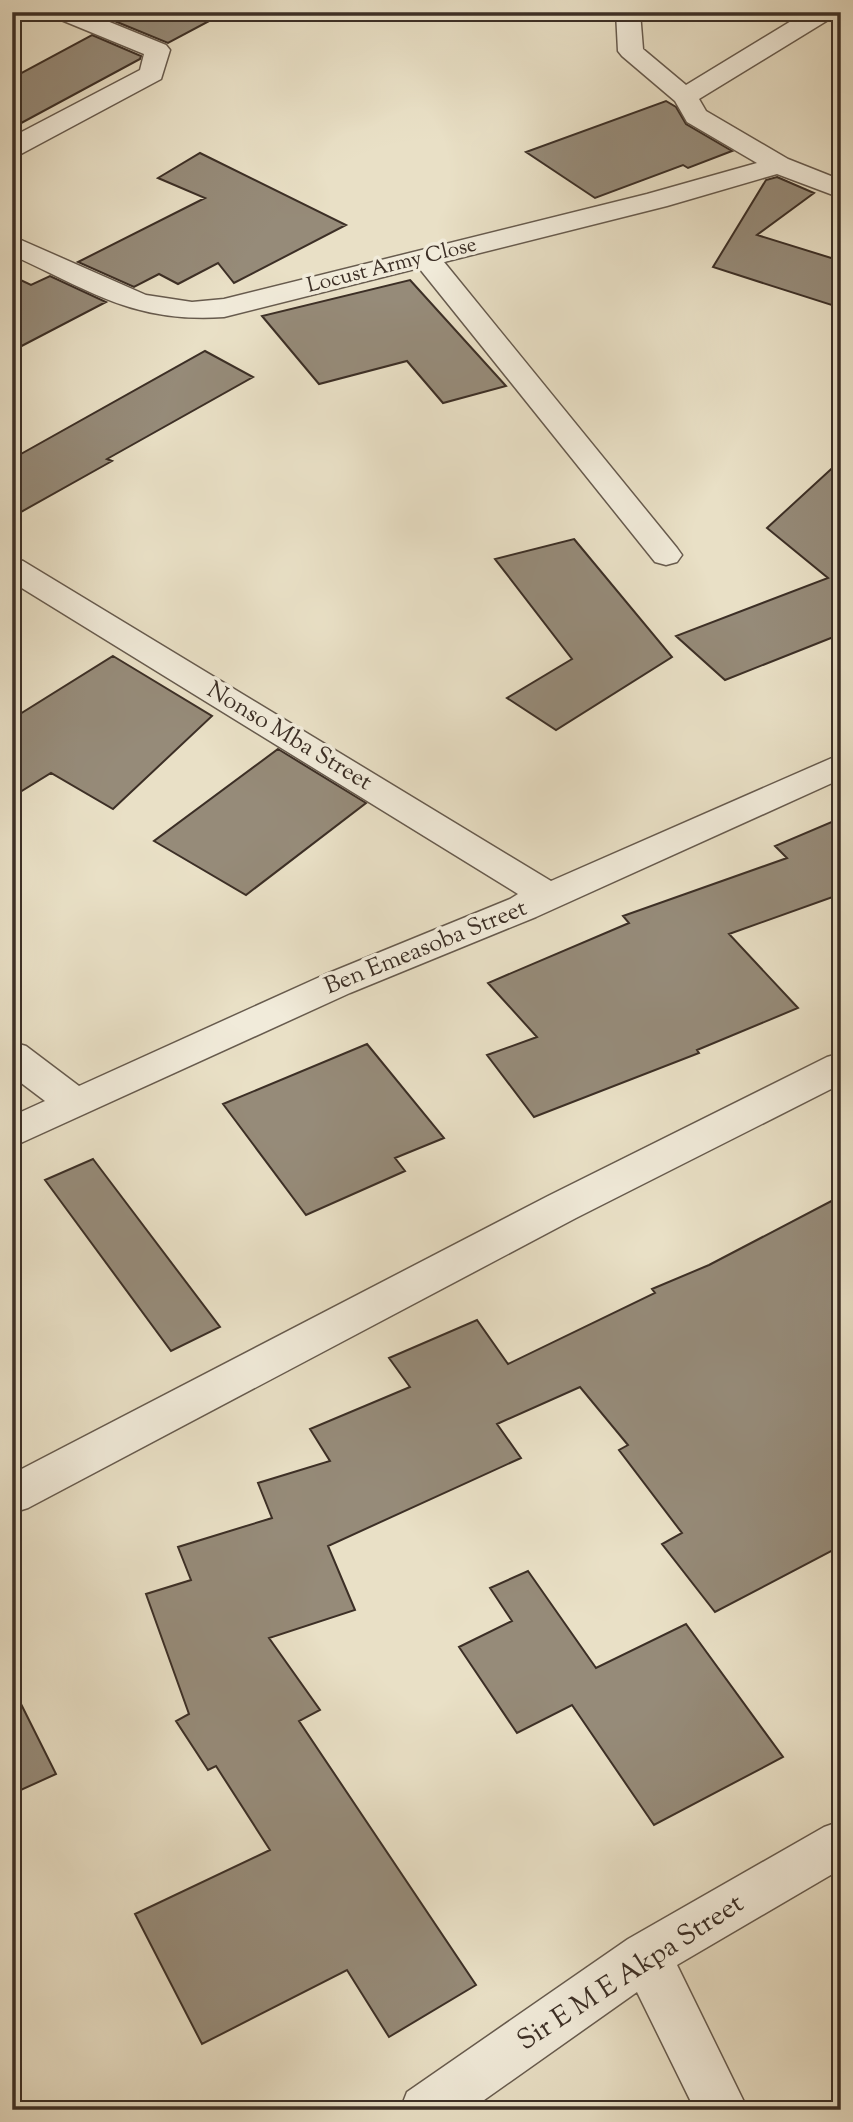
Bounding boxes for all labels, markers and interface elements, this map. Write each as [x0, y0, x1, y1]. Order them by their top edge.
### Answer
street label: Locust Army Close [304, 230, 480, 302]
street label: Nonso Mba Street [200, 674, 378, 800]
street label: Ben Emeasoba Street [320, 892, 532, 1004]
street label: Sir E M E Akpa Street [510, 1884, 752, 2061]

